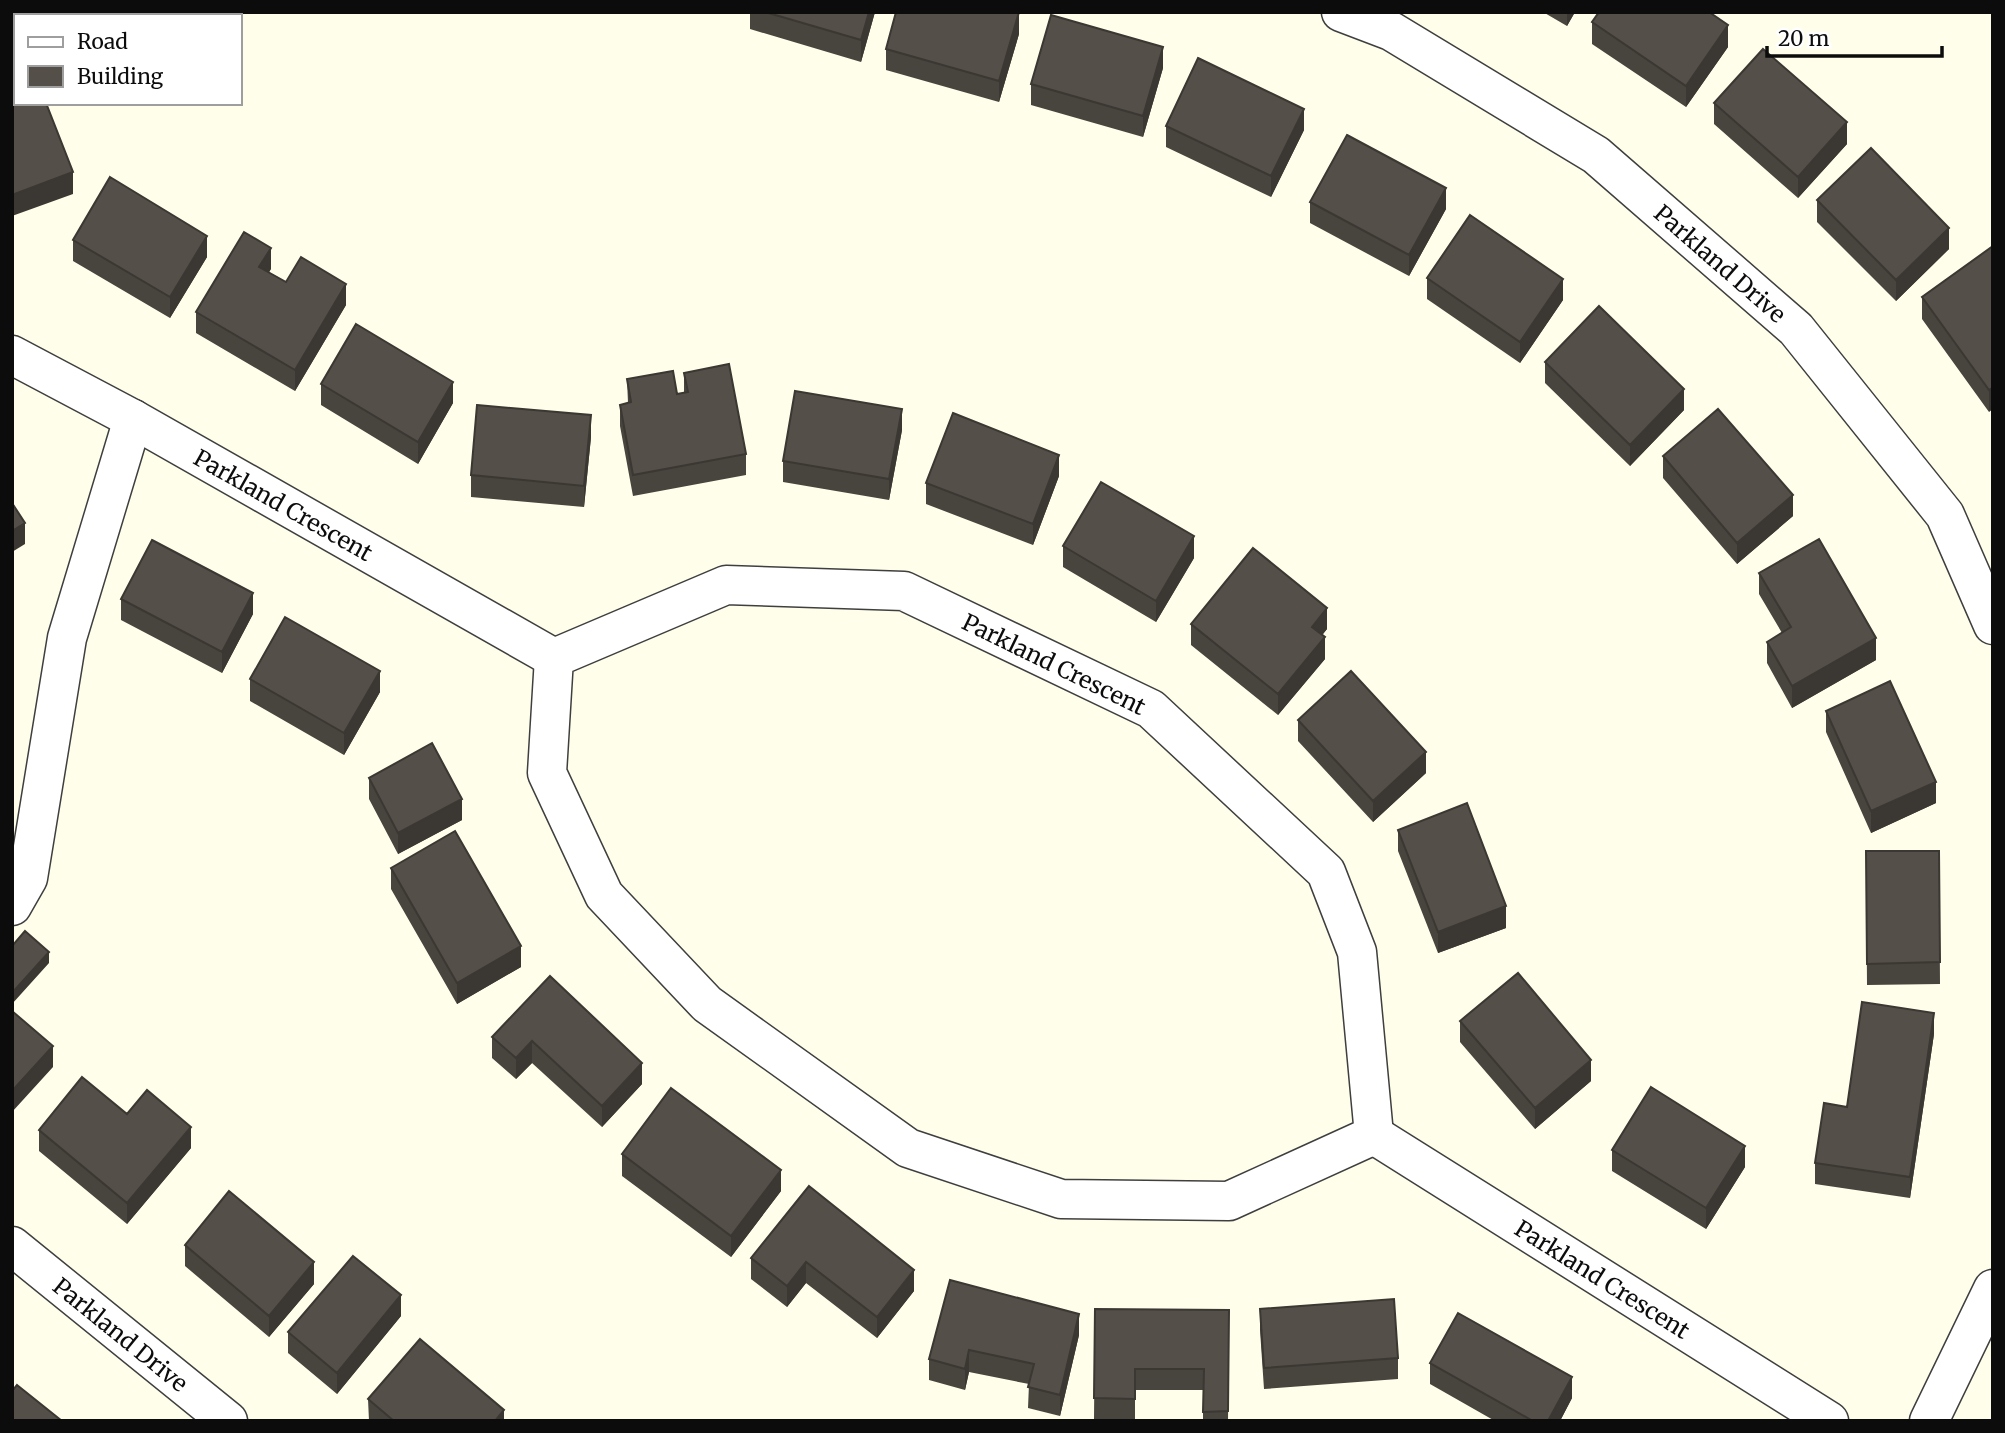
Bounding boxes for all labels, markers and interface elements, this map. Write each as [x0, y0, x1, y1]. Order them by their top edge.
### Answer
legend [14, 14, 242, 105]
scale bar [1767, 14, 1942, 58]
text: 20 m [1778, 25, 1830, 52]
text: Road [77, 28, 128, 55]
text: Building [77, 63, 164, 90]
street label: Parkland Drive [1649, 198, 1792, 328]
street label: Parkland Crescent [189, 442, 378, 567]
street label: Parkland Crescent [958, 607, 1151, 721]
street label: Parkland Crescent [1510, 1213, 1695, 1344]
street label: Parkland Drive [48, 1271, 194, 1397]

